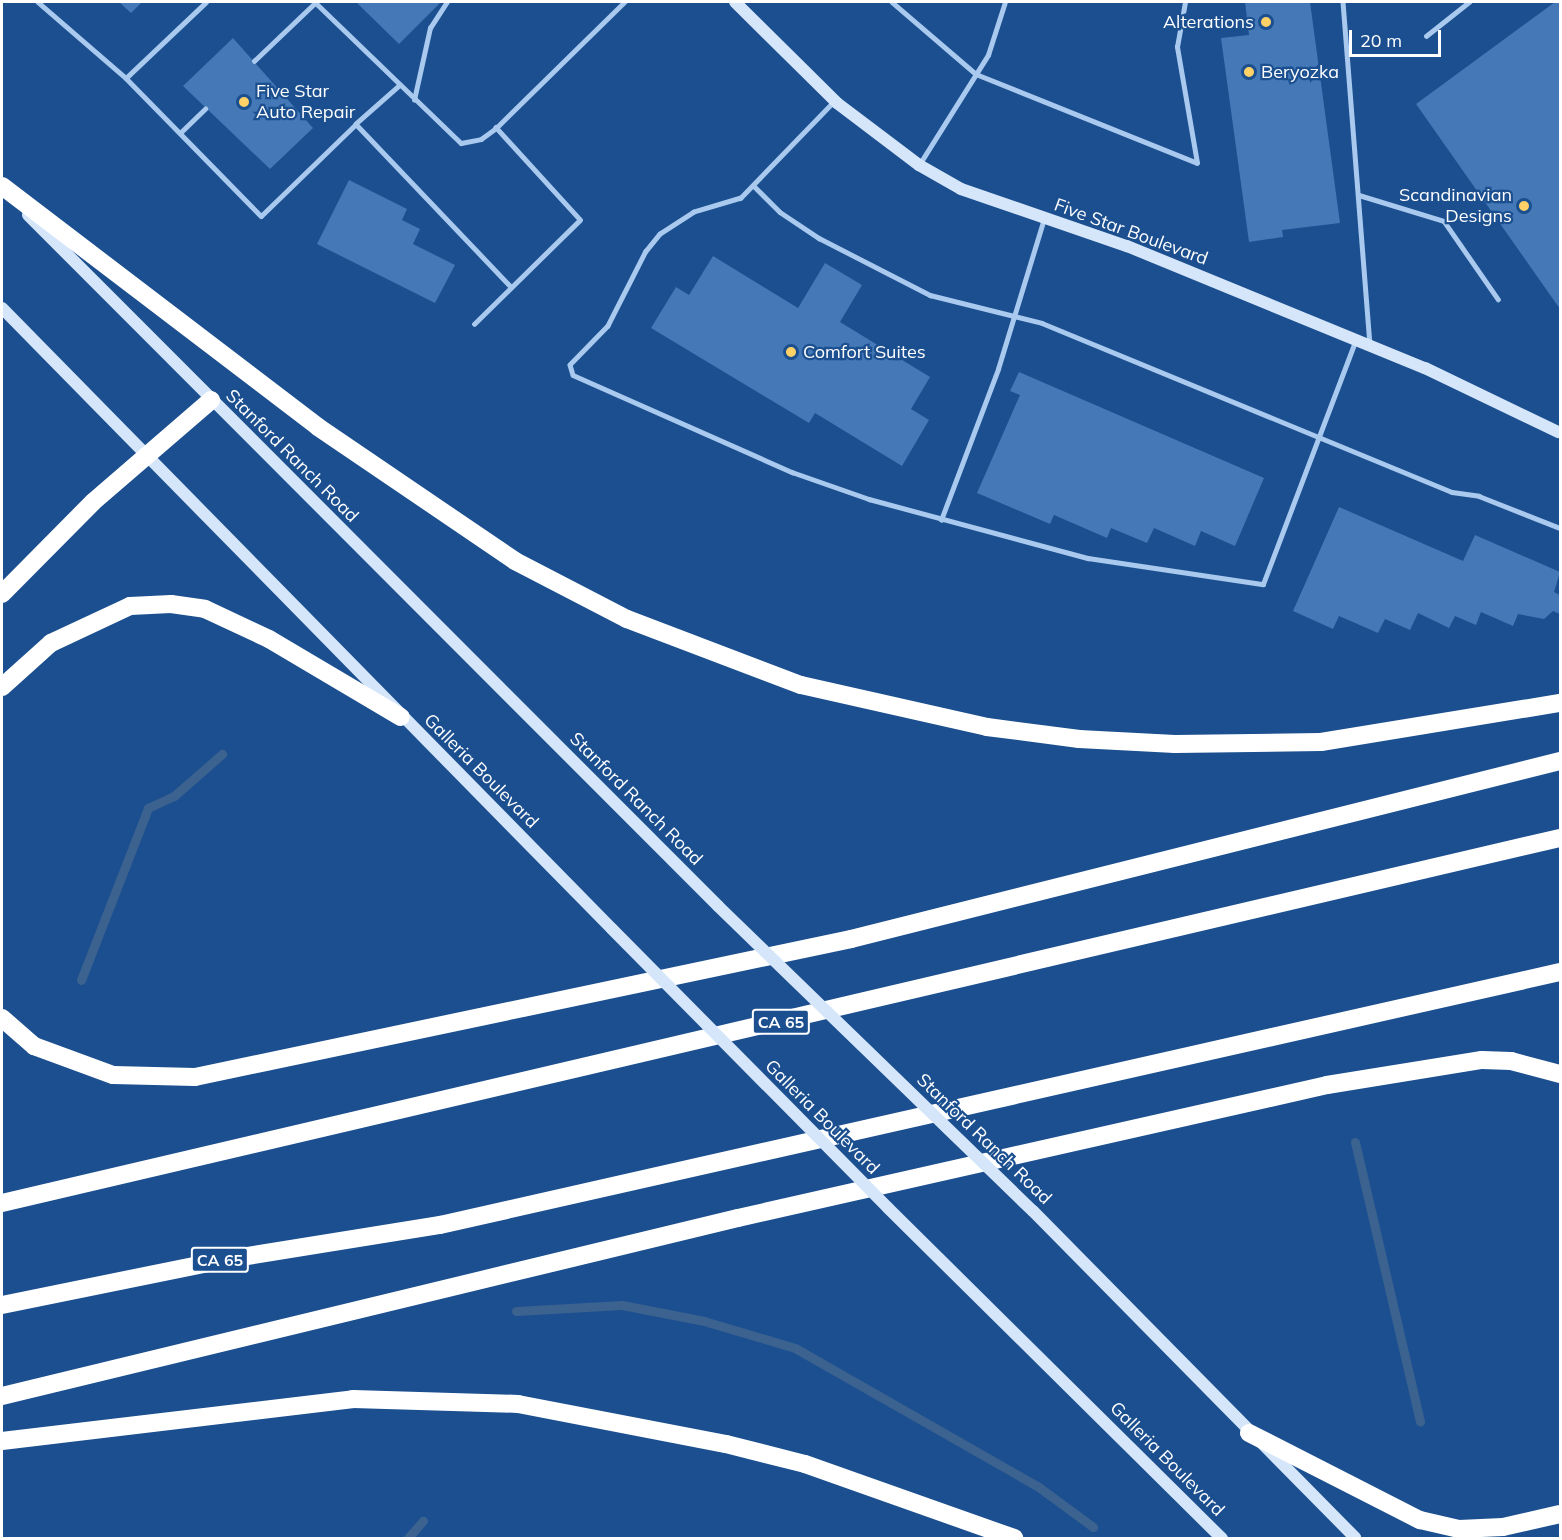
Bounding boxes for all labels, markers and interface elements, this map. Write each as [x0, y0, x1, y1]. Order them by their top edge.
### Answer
place label: Alterations [1163, 11, 1254, 33]
marker: Alterations [1259, 15, 1273, 29]
scale bar [1352, 18, 1444, 56]
text: 20 m [1360, 29, 1402, 52]
place label: Beryozka [1261, 61, 1339, 83]
marker: Beryozka [1242, 65, 1256, 79]
place label: Five Star Auto Repair [256, 81, 355, 124]
marker: Five Star Auto Repair [237, 95, 251, 109]
place label: Scandinavian Designs [1399, 185, 1512, 228]
street label: Five Star Boulevard [1051, 194, 1211, 270]
marker: Scandinavian Designs [1517, 199, 1531, 213]
place label: Comfort Suites [803, 341, 926, 363]
marker: Comfort Suites [784, 345, 798, 359]
street label: Stanford Ranch Road [221, 385, 363, 527]
street label: Galleria Boulevard [419, 709, 543, 833]
street label: Stanford Ranch Road [565, 728, 707, 870]
road number: CA 65 [751, 1009, 811, 1035]
street label: Galleria Boulevard [760, 1055, 884, 1179]
street label: Stanford Ranch Road [912, 1069, 1056, 1209]
road number: CA 65 [190, 1247, 250, 1273]
street label: Galleria Boulevard [1105, 1397, 1229, 1521]

